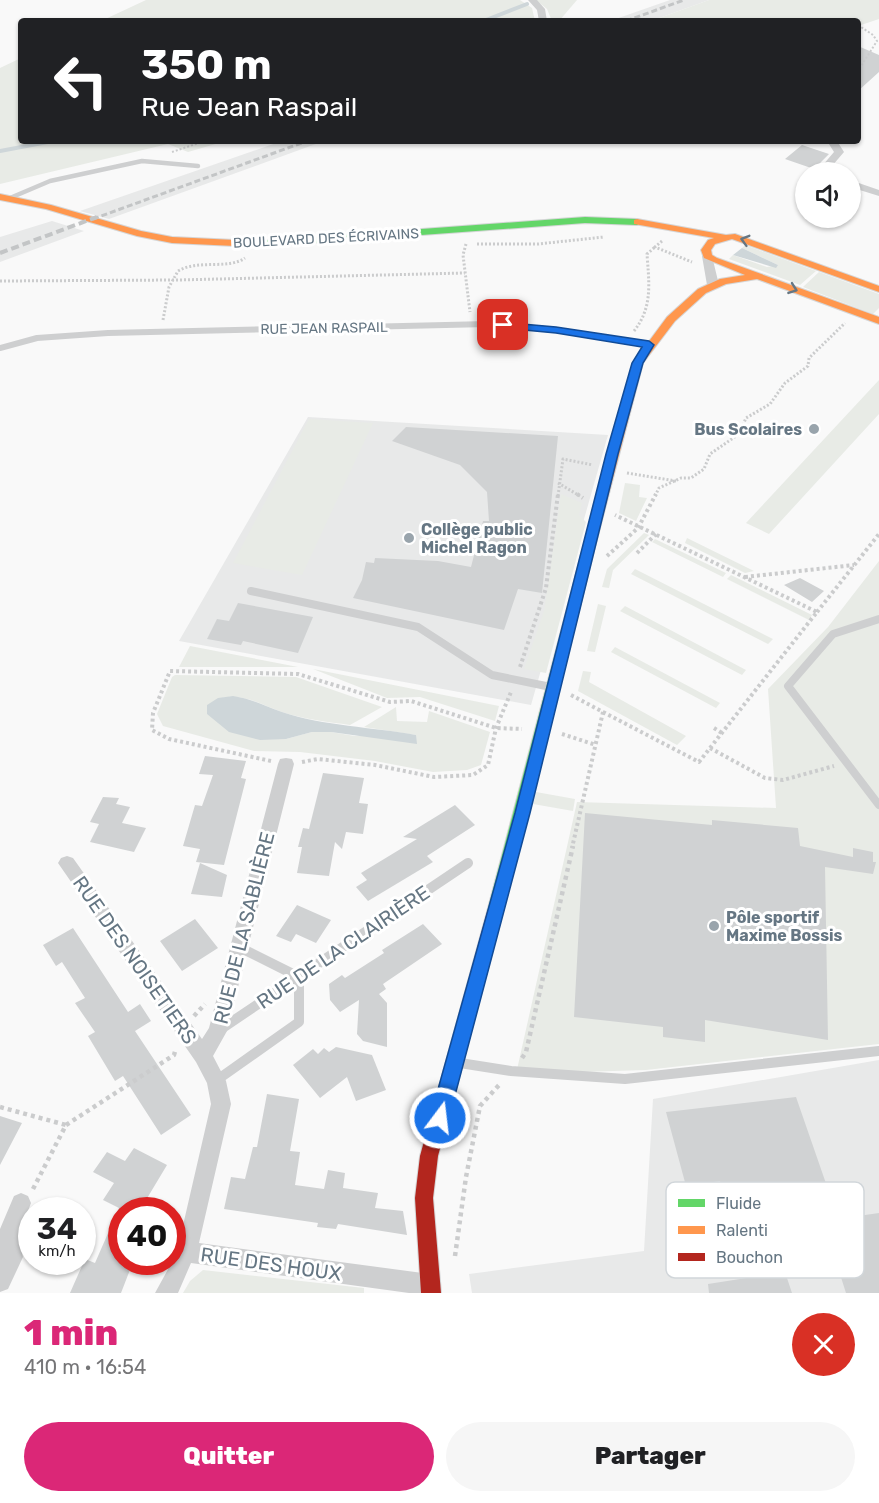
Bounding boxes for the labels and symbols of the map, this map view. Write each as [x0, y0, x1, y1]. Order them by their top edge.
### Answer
street label: BOULEVARD DES ÉCRIVAINS [233, 224, 420, 252]
one-way arrow [740, 235, 751, 247]
one-way arrow [787, 282, 798, 294]
pin [477, 299, 528, 350]
street label: RUE JEAN RASPAIL [260, 319, 388, 338]
place label: Bus Scolaires [694, 420, 802, 439]
marker: Bus Scolaires [807, 422, 821, 436]
place label: Collège public Michel Ragon [421, 520, 533, 557]
marker: Collège public Michel Ragon [402, 531, 416, 545]
street label: RUE DE LA SABLIÈRE [209, 830, 279, 1026]
street label: RUE DES NOISETIERS [68, 871, 202, 1049]
street label: RUE DE LA CLAIRIÈRE [252, 880, 434, 1014]
place label: Pôle sportif Maxime Bossis [726, 908, 843, 945]
marker: Pôle sportif Maxime Bossis [707, 919, 721, 933]
position arrow [408, 1086, 472, 1150]
legend [666, 1182, 864, 1278]
text: Fluide [716, 1194, 761, 1213]
speed limit sign: 40 [108, 1197, 186, 1275]
text: Ralenti [716, 1221, 768, 1240]
street label: RUE DES HOUX [199, 1242, 343, 1286]
text: Bouchon [716, 1248, 783, 1267]

